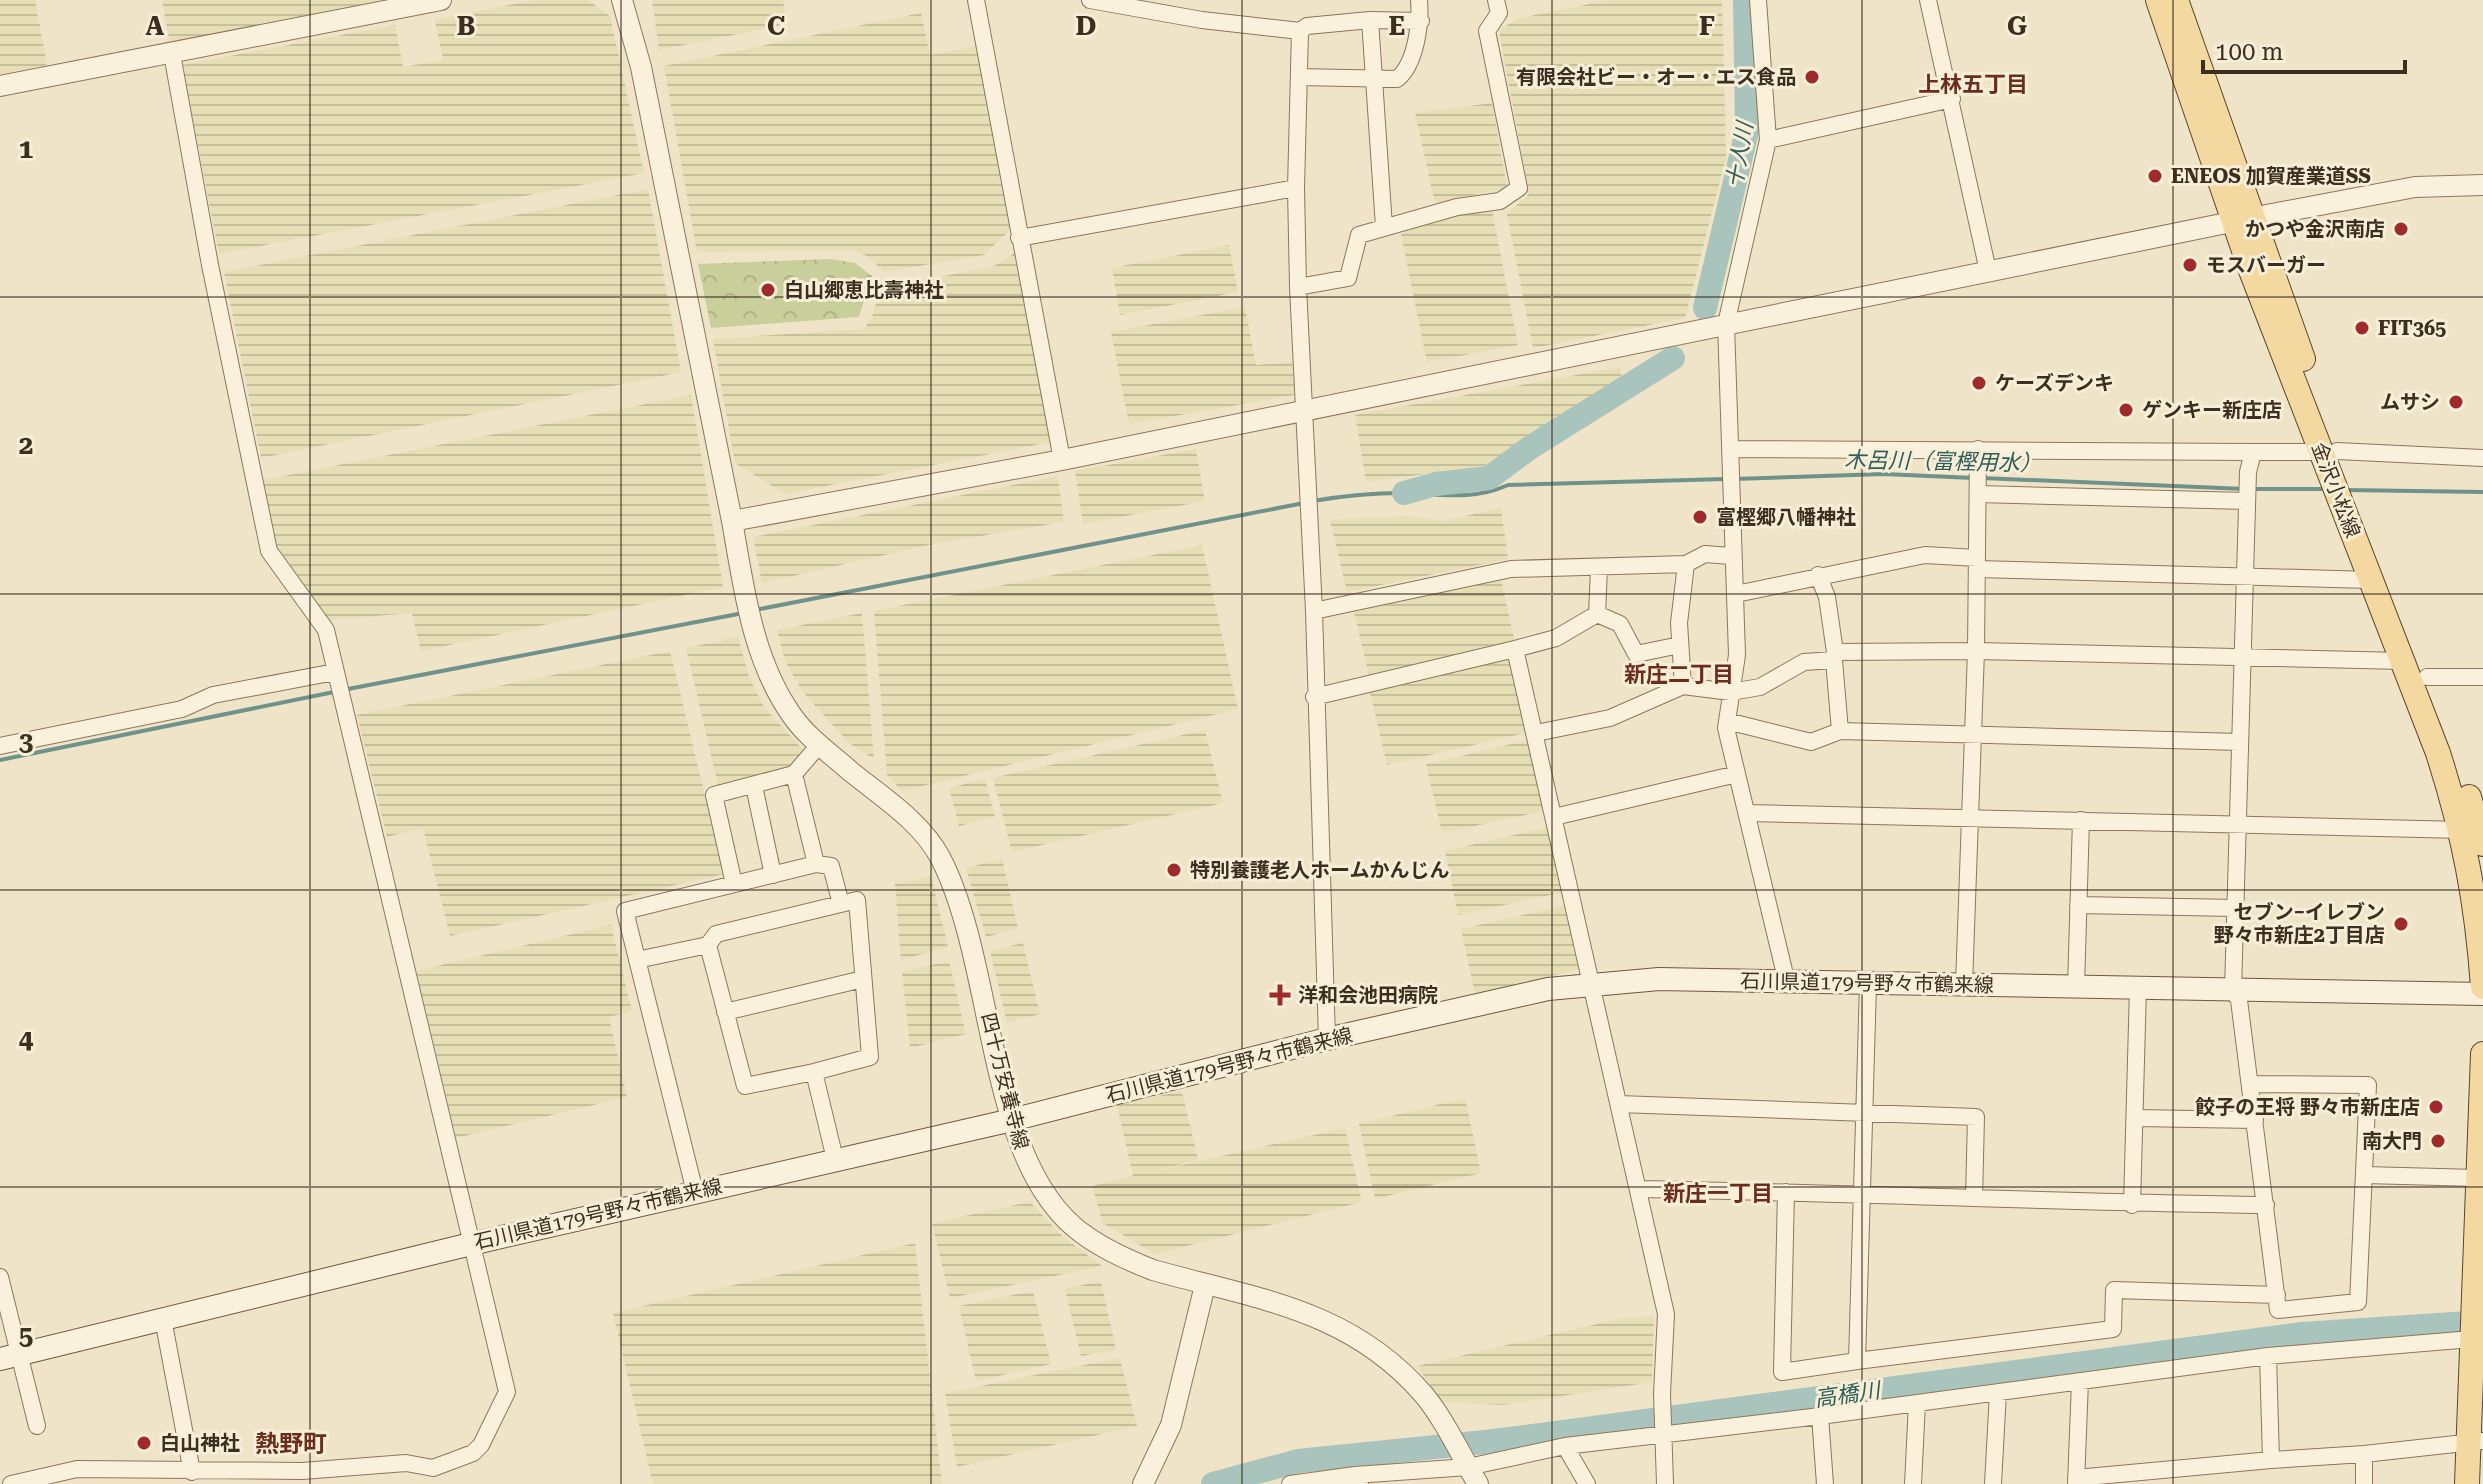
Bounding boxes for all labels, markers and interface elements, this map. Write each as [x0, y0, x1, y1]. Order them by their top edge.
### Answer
text: A [146, 11, 165, 41]
text: B [457, 11, 475, 41]
text: C [767, 11, 785, 41]
text: D [1076, 11, 1096, 41]
text: E [1389, 11, 1405, 41]
text: F [1699, 11, 1715, 41]
text: G [2007, 11, 2027, 41]
scale bar [2203, 24, 2405, 74]
text: 100 m [2215, 38, 2283, 66]
place label: 有限会社ビー・オー・エス食品 [1516, 65, 1796, 89]
marker: 有限会社ビー・オー・エス食品 [1803, 68, 1821, 86]
district label: 上林五丁目 [1918, 72, 2028, 97]
water label: 十人川 [1721, 118, 1758, 190]
text: 1 [19, 134, 33, 164]
place label: ENEOS 加賀産業道SS [2171, 164, 2371, 188]
marker: ENEOS 加賀産業道SS [2146, 167, 2164, 185]
place label: かつや金沢南店 [2245, 217, 2385, 241]
marker: かつや金沢南店 [2392, 220, 2410, 238]
place label: モスバーガー [2206, 253, 2326, 277]
marker: モスバーガー [2181, 256, 2199, 274]
place label: 白山郷恵比壽神社 [784, 278, 944, 302]
marker: 白山郷恵比壽神社 [759, 281, 777, 299]
place label: FIT365 [2378, 316, 2446, 340]
marker: FIT365 [2353, 319, 2371, 337]
place label: ケーズデンキ [1995, 371, 2114, 395]
marker: ケーズデンキ [1970, 374, 1988, 392]
place label: ムサシ [2380, 390, 2440, 414]
marker: ムサシ [2447, 393, 2465, 411]
place label: ゲンキー新庄店 [2142, 398, 2282, 422]
marker: ゲンキー新庄店 [2117, 401, 2135, 419]
text: 2 [19, 430, 33, 460]
street label: 金沢小松線 [2307, 439, 2365, 541]
water label: 木呂川（富樫用水） [1844, 447, 2042, 476]
place label: 富樫郷八幡神社 [1716, 505, 1856, 529]
marker: 富樫郷八幡神社 [1691, 508, 1709, 526]
district label: 新庄二丁目 [1624, 662, 1734, 687]
text: 3 [19, 727, 33, 757]
place label: 特別養護老人ホームかんじん [1190, 858, 1449, 882]
marker: 特別養護老人ホームかんじん [1165, 861, 1183, 879]
place label: セブン−イレブン 野々市新庄2丁目店 [2214, 900, 2385, 947]
marker: セブン−イレブン 野々市新庄2丁目店 [2392, 915, 2410, 933]
street label: 石川県道179号野々市鶴来線 [1740, 969, 1994, 997]
place label: 洋和会池田病院 [1298, 983, 1438, 1007]
marker: 洋和会池田病院 [1269, 984, 1291, 1006]
street label: 四十万安養寺線 [976, 1010, 1034, 1152]
street label: 石川県道179号野々市鶴来線 [1103, 1023, 1355, 1107]
text: 4 [19, 1024, 34, 1054]
place label: 餃子の王将 野々市新庄店 [2195, 1095, 2420, 1119]
marker: 餃子の王将 野々市新庄店 [2427, 1098, 2445, 1116]
place label: 南大門 [2362, 1129, 2422, 1153]
marker: 南大門 [2429, 1132, 2447, 1150]
street label: 石川県道179号野々市鶴来線 [472, 1174, 724, 1254]
district label: 新庄一丁目 [1663, 1181, 1773, 1206]
text: 5 [19, 1321, 33, 1351]
water label: 高橋川 [1813, 1377, 1883, 1411]
district label: 熱野町 [255, 1430, 327, 1458]
place label: 白山神社 [160, 1431, 240, 1455]
marker: 白山神社 [135, 1434, 153, 1452]

